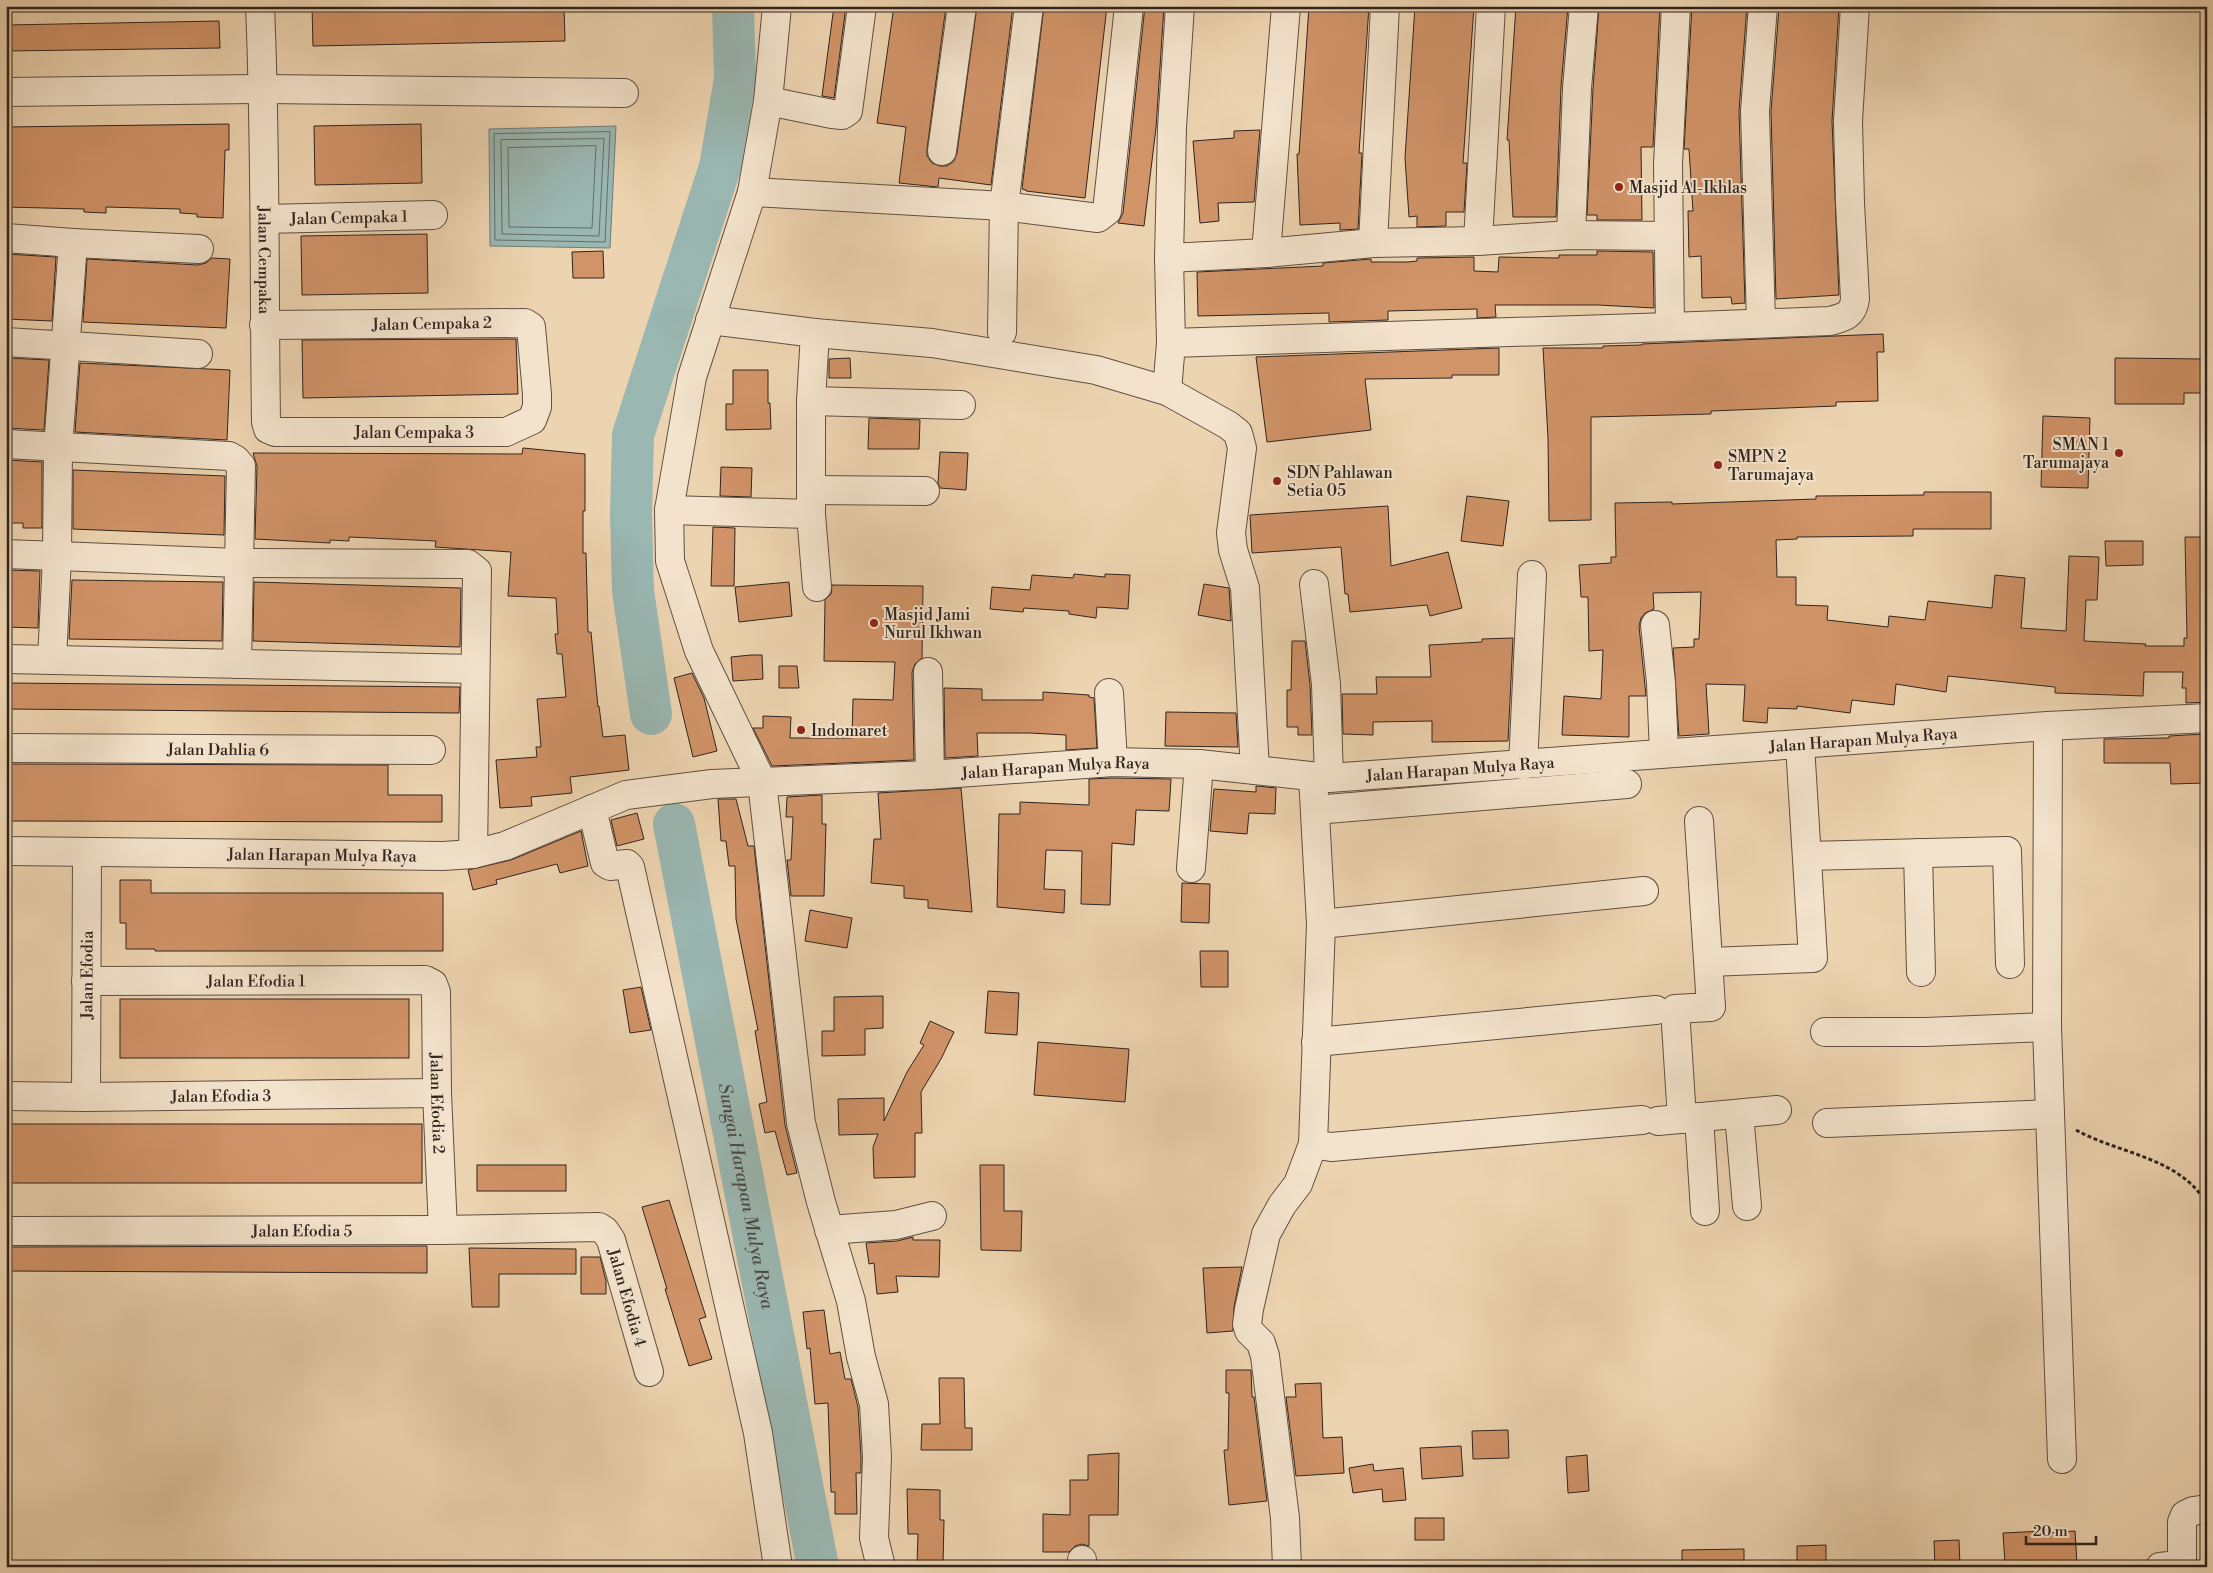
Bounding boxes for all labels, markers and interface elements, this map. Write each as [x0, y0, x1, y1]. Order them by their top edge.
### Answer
place label: Masjid Al-Ikhlas [1629, 178, 1747, 198]
marker: Masjid Al-Ikhlas [1613, 181, 1625, 193]
street label: Jalan Cempaka [253, 205, 274, 315]
street label: Jalan Cempaka 1 [289, 207, 408, 229]
street label: Jalan Cempaka 2 [371, 313, 492, 335]
street label: Jalan Cempaka 3 [353, 423, 474, 443]
place label: SMAN 1 Tarumajaya [2023, 435, 2110, 473]
place label: SMPN 2 Tarumajaya [1728, 447, 1815, 485]
marker: SMAN 1 Tarumajaya [2113, 447, 2125, 459]
marker: SMPN 2 Tarumajaya [1712, 459, 1724, 471]
place label: SDN Pahlawan Setia 05 [1287, 463, 1393, 501]
marker: SDN Pahlawan Setia 05 [1271, 475, 1283, 487]
place label: Masjid Jami Nurul Ikhwan [884, 605, 982, 643]
marker: Masjid Jami Nurul Ikhwan [868, 617, 880, 629]
place label: Indomaret [811, 721, 888, 741]
marker: Indomaret [795, 724, 807, 736]
street label: Jalan Harapan Mulya Raya [1767, 724, 1959, 757]
street label: Jalan Dahlia 6 [166, 740, 269, 760]
street label: Jalan Harapan Mulya Raya [959, 753, 1151, 784]
street label: Jalan Harapan Mulya Raya [1364, 753, 1556, 786]
street label: Jalan Harapan Mulya Raya [226, 845, 418, 867]
street label: Jalan Efodia [77, 930, 98, 1020]
street label: Jalan Efodia 1 [206, 971, 306, 992]
street label: Jalan Efodia 2 [426, 1052, 449, 1154]
water label: Sungai Harapan Mulya Raya [713, 1081, 779, 1312]
street label: Jalan Efodia 3 [169, 1086, 272, 1107]
street label: Jalan Efodia 5 [251, 1221, 353, 1241]
street label: Jalan Efodia 4 [603, 1245, 650, 1350]
scale bar [2026, 1513, 2096, 1545]
text: 20 m [2033, 1522, 2068, 1541]

